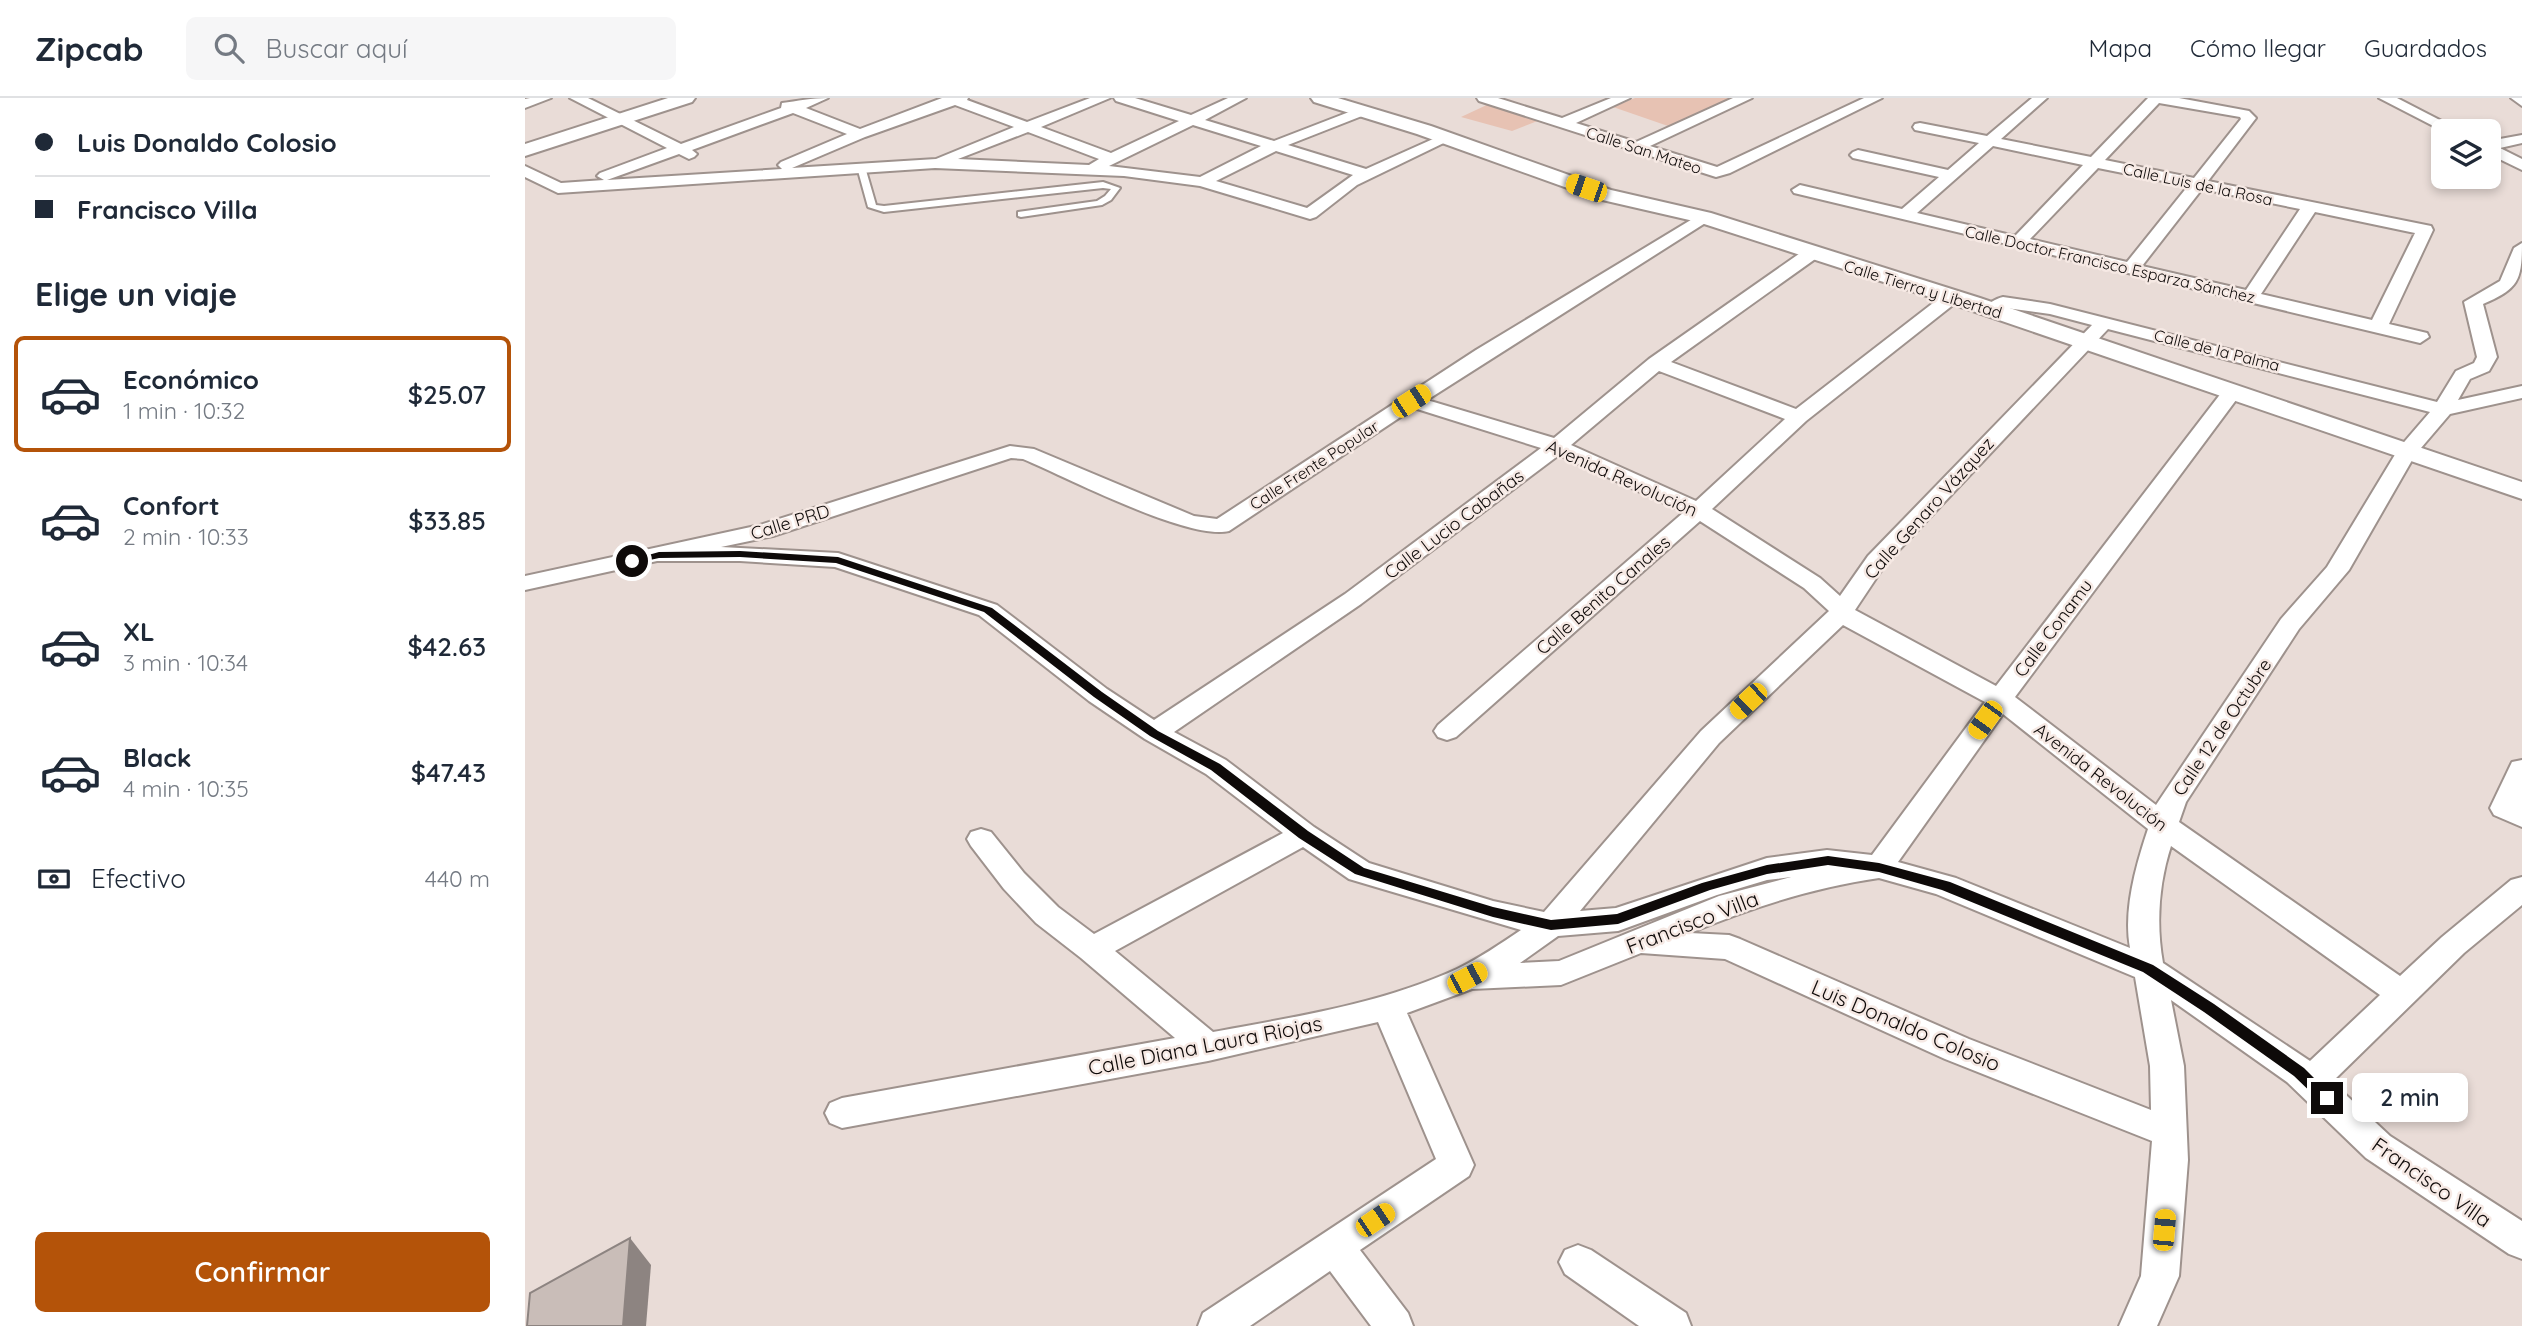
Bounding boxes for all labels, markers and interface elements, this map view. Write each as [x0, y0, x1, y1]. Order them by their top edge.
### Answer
search box [186, 17, 676, 80]
text: Zipcab [35, 28, 144, 69]
icon: search [210, 29, 248, 67]
text: Buscar aquí [266, 32, 408, 65]
text: Mapa [2089, 33, 2152, 63]
text: Cómo llegar [2190, 33, 2326, 63]
text: Guardados [2364, 33, 2487, 63]
map controls [2431, 119, 2501, 189]
button: layers [2431, 119, 2501, 189]
street label: Calle San Mateo [1584, 122, 1704, 178]
text: Luis Donaldo Colosio [77, 126, 337, 159]
street label: Calle Luis de la Rosa [2122, 158, 2274, 210]
car [1563, 171, 1610, 205]
text: Francisco Villa [77, 193, 258, 226]
street label: Calle Doctor Francisco Esparza Sánchez [1963, 221, 2257, 307]
street label: Calle Tierra y Libertad [1842, 255, 2004, 323]
text: Elige un viaje [35, 274, 237, 314]
street label: Calle de la Palma [2152, 325, 2282, 375]
icon: car [39, 363, 102, 426]
text: Económico [123, 363, 259, 396]
text: $25.07 [408, 378, 486, 411]
car [1388, 381, 1435, 421]
text: 1 min · 10:32 [123, 396, 245, 425]
street label: Calle Frente Popular [1246, 416, 1382, 514]
street label: Calle Genaro Vázquez [1859, 432, 1999, 584]
street label: Avenida Revolución [1543, 434, 1701, 522]
street label: Calle Lucio Cabañas [1380, 464, 1528, 584]
icon: car [39, 489, 102, 552]
text: Confort [123, 489, 220, 522]
street label: Calle PRD [748, 499, 832, 545]
text: $33.85 [408, 504, 486, 537]
text: 2 min · 10:33 [123, 522, 249, 551]
street label: Calle Benito Canales [1531, 530, 1675, 660]
route start [616, 545, 648, 577]
street label: Calle Conamu [2009, 575, 2097, 681]
icon: car [39, 615, 102, 678]
text: XL [123, 615, 155, 648]
text: $42.63 [407, 630, 486, 663]
text: 3 min · 10:34 [123, 648, 248, 677]
street label: Calle 12 de Octubre [2168, 654, 2276, 800]
car [1726, 679, 1771, 723]
car [1965, 697, 2006, 743]
street label: Avenida Revolución [2030, 718, 2172, 836]
icon: car [39, 741, 102, 804]
text: Black [123, 741, 192, 774]
text: $47.43 [411, 756, 486, 789]
text: 4 min · 10:35 [123, 774, 249, 803]
icon: cash [35, 860, 73, 898]
text: Efectivo [91, 862, 186, 895]
text: 440 m [425, 864, 490, 893]
street label: Francisco Villa [1622, 885, 1762, 959]
car [1444, 959, 1491, 997]
street label: Luis Donaldo Colosio [1808, 973, 2004, 1077]
street label: Calle Diana Laura Riojas [1086, 1010, 1324, 1080]
callout: 2 min [2351, 1074, 2467, 1122]
route end [2311, 1082, 2343, 1114]
text: 2 min [2380, 1083, 2440, 1112]
street label: Francisco Villa [2367, 1131, 2497, 1233]
car [1352, 1200, 1399, 1240]
car [2152, 1208, 2177, 1252]
button: Confirmar [35, 1232, 490, 1312]

